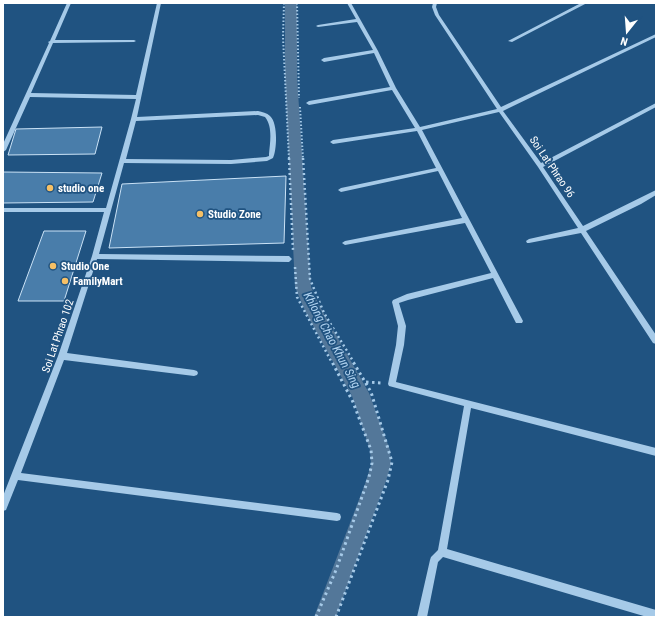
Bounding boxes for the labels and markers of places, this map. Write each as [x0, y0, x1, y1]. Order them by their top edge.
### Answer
place label: studio one [58, 182, 104, 195]
marker: studio one [45, 183, 55, 193]
place label: Studio Zone [208, 208, 261, 221]
marker: Studio Zone [195, 209, 205, 219]
place label: Studio One [61, 260, 109, 273]
marker: Studio One [48, 261, 58, 271]
place label: FamilyMart [73, 275, 123, 288]
marker: FamilyMart [60, 276, 70, 286]

